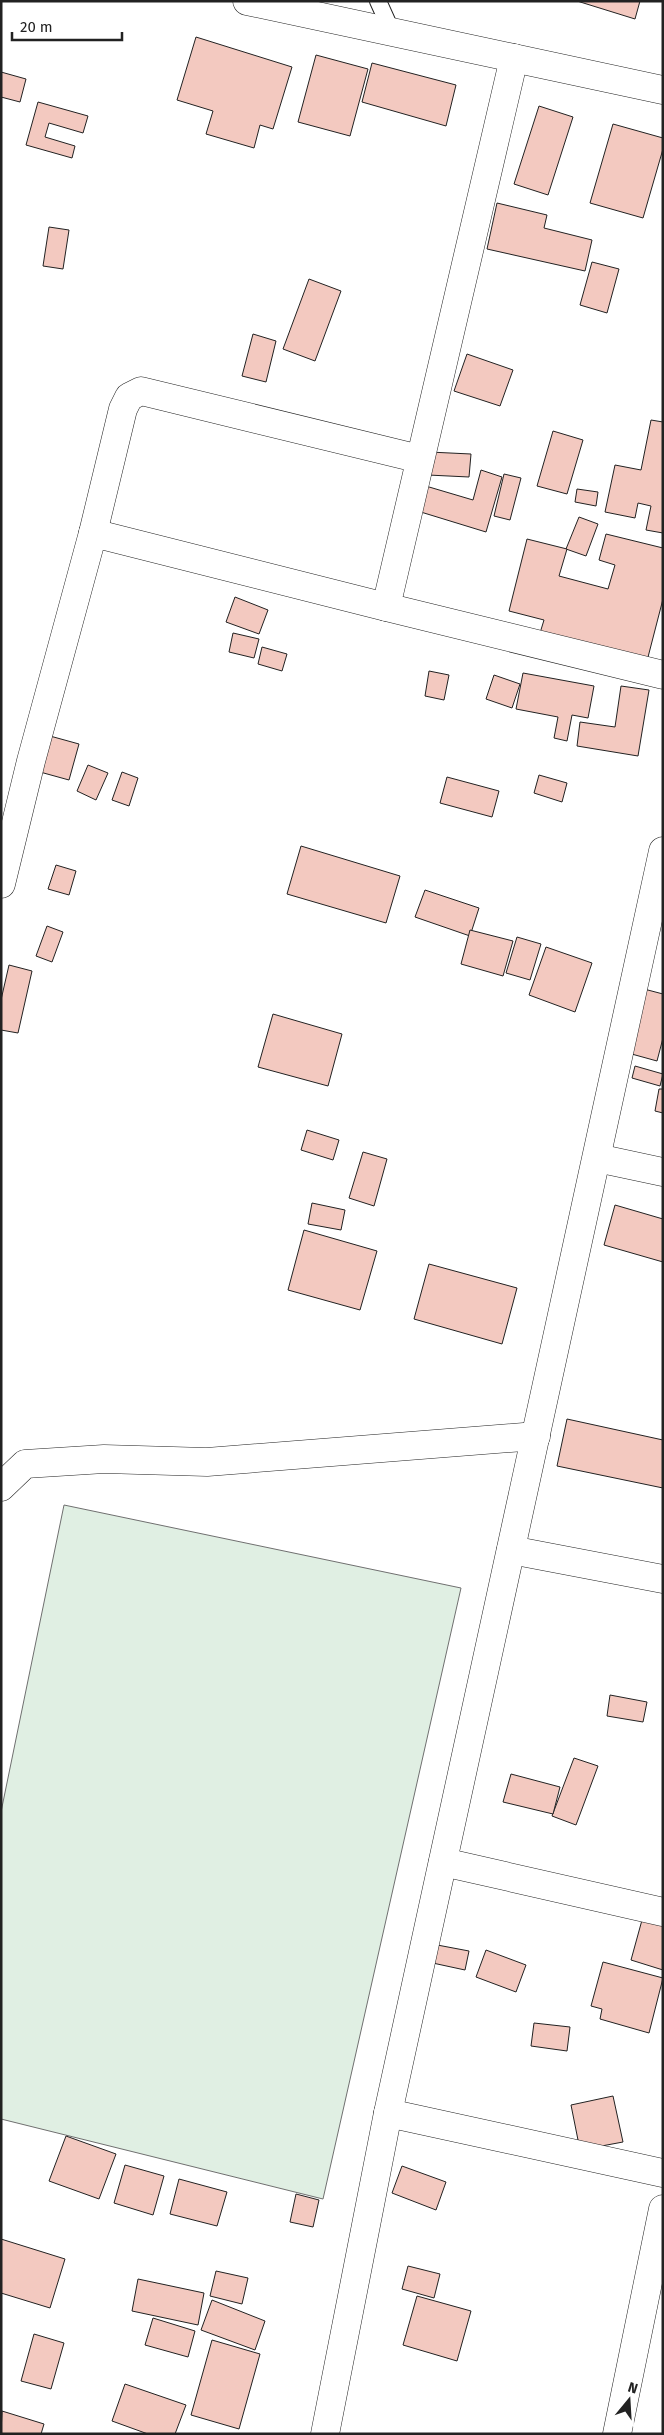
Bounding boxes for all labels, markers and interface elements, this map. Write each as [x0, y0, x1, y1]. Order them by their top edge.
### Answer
scale bar [12, 10, 122, 42]
text: 20 m [20, 18, 53, 36]
north arrow [604, 2375, 654, 2425]
text: N [626, 2379, 640, 2398]

